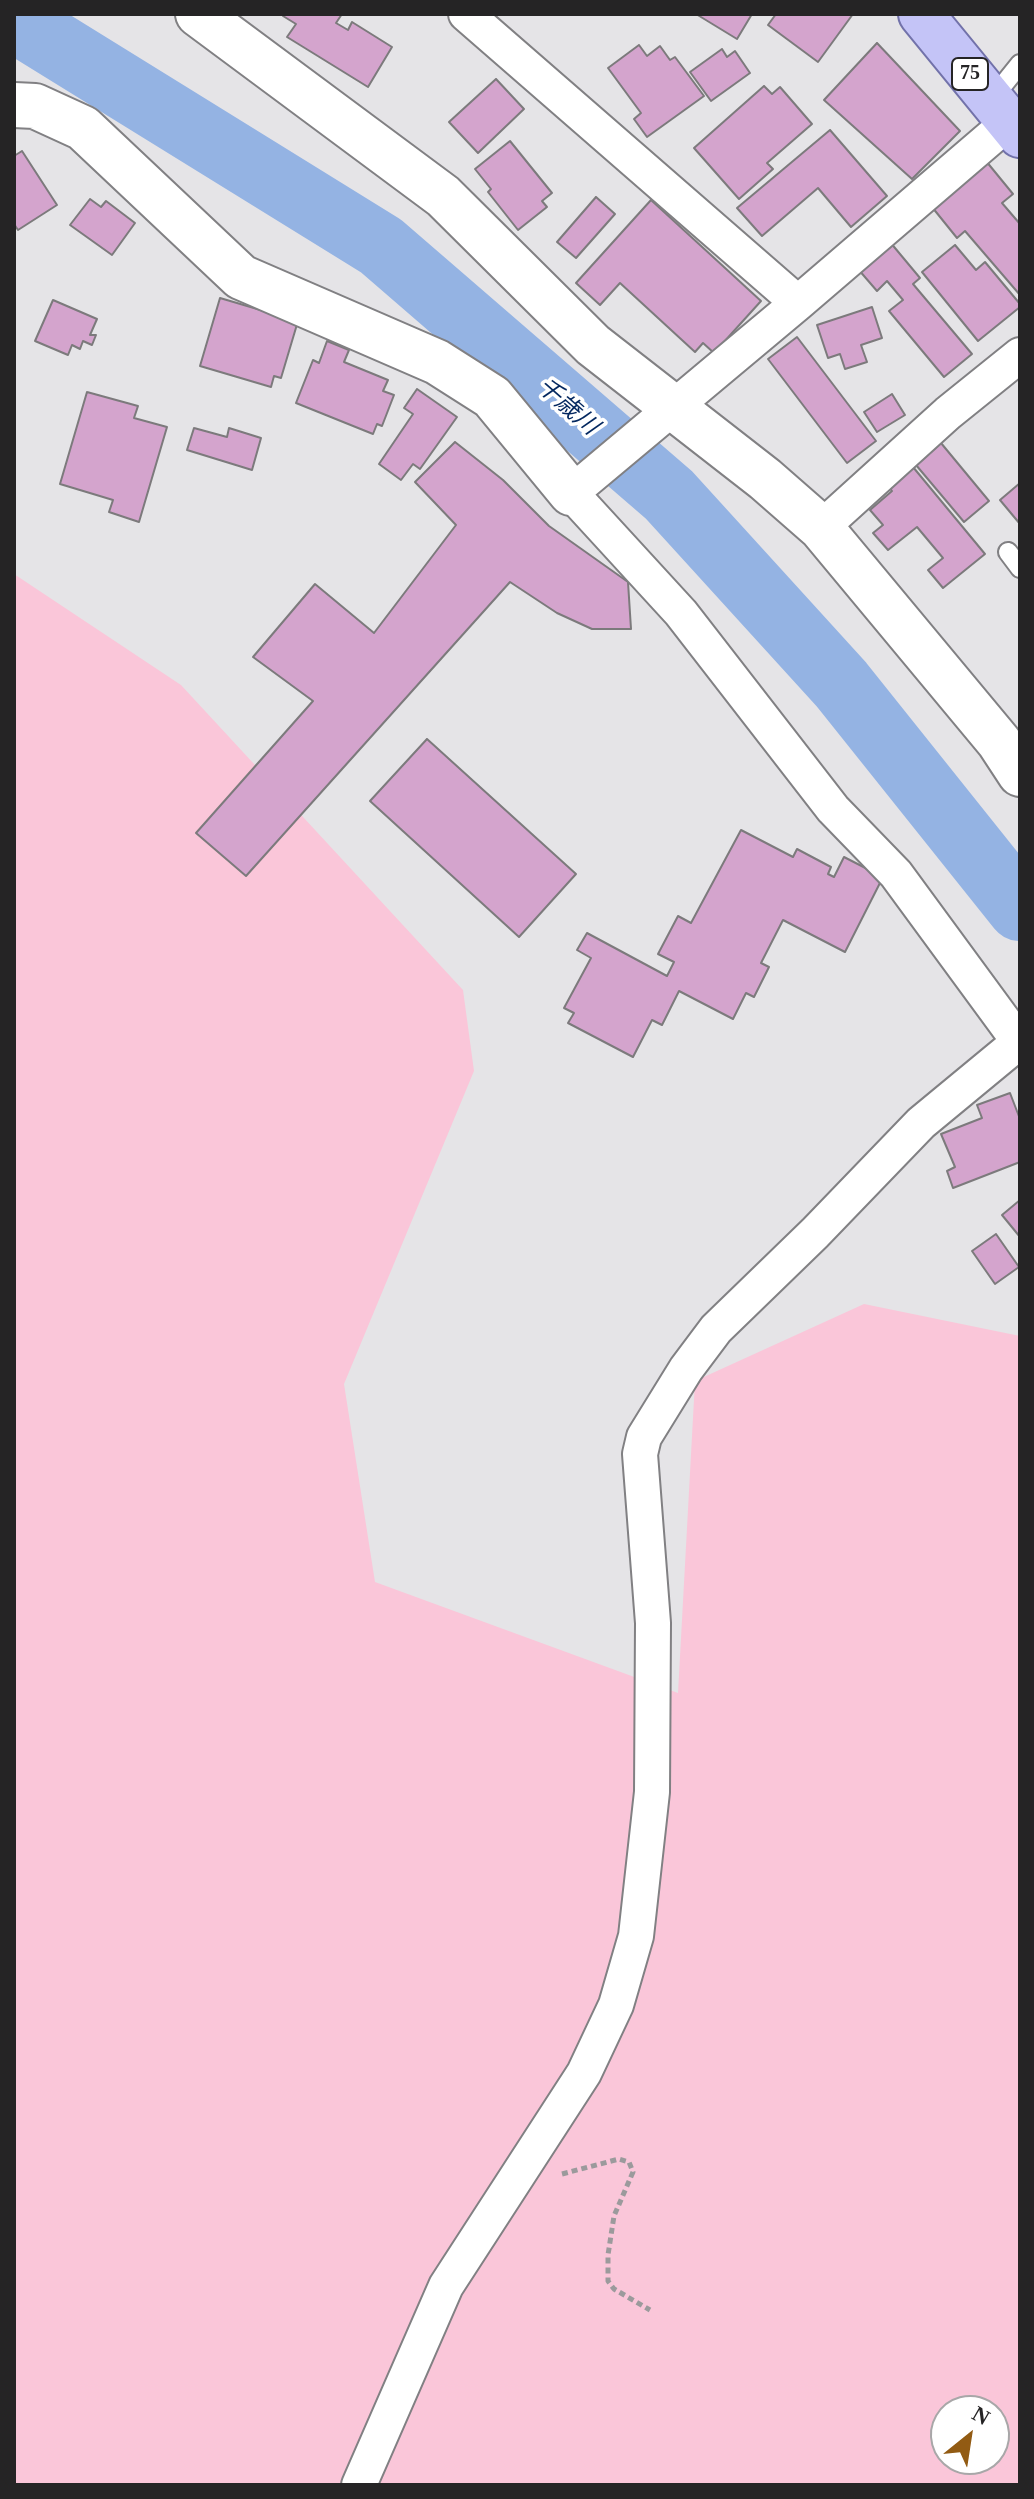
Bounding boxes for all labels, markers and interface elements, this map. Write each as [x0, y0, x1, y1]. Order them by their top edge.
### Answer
road number: 75 [952, 58, 988, 90]
water label: 千歳川 [530, 373, 604, 441]
north arrow [930, 2395, 1010, 2475]
text: N [968, 2401, 994, 2430]

